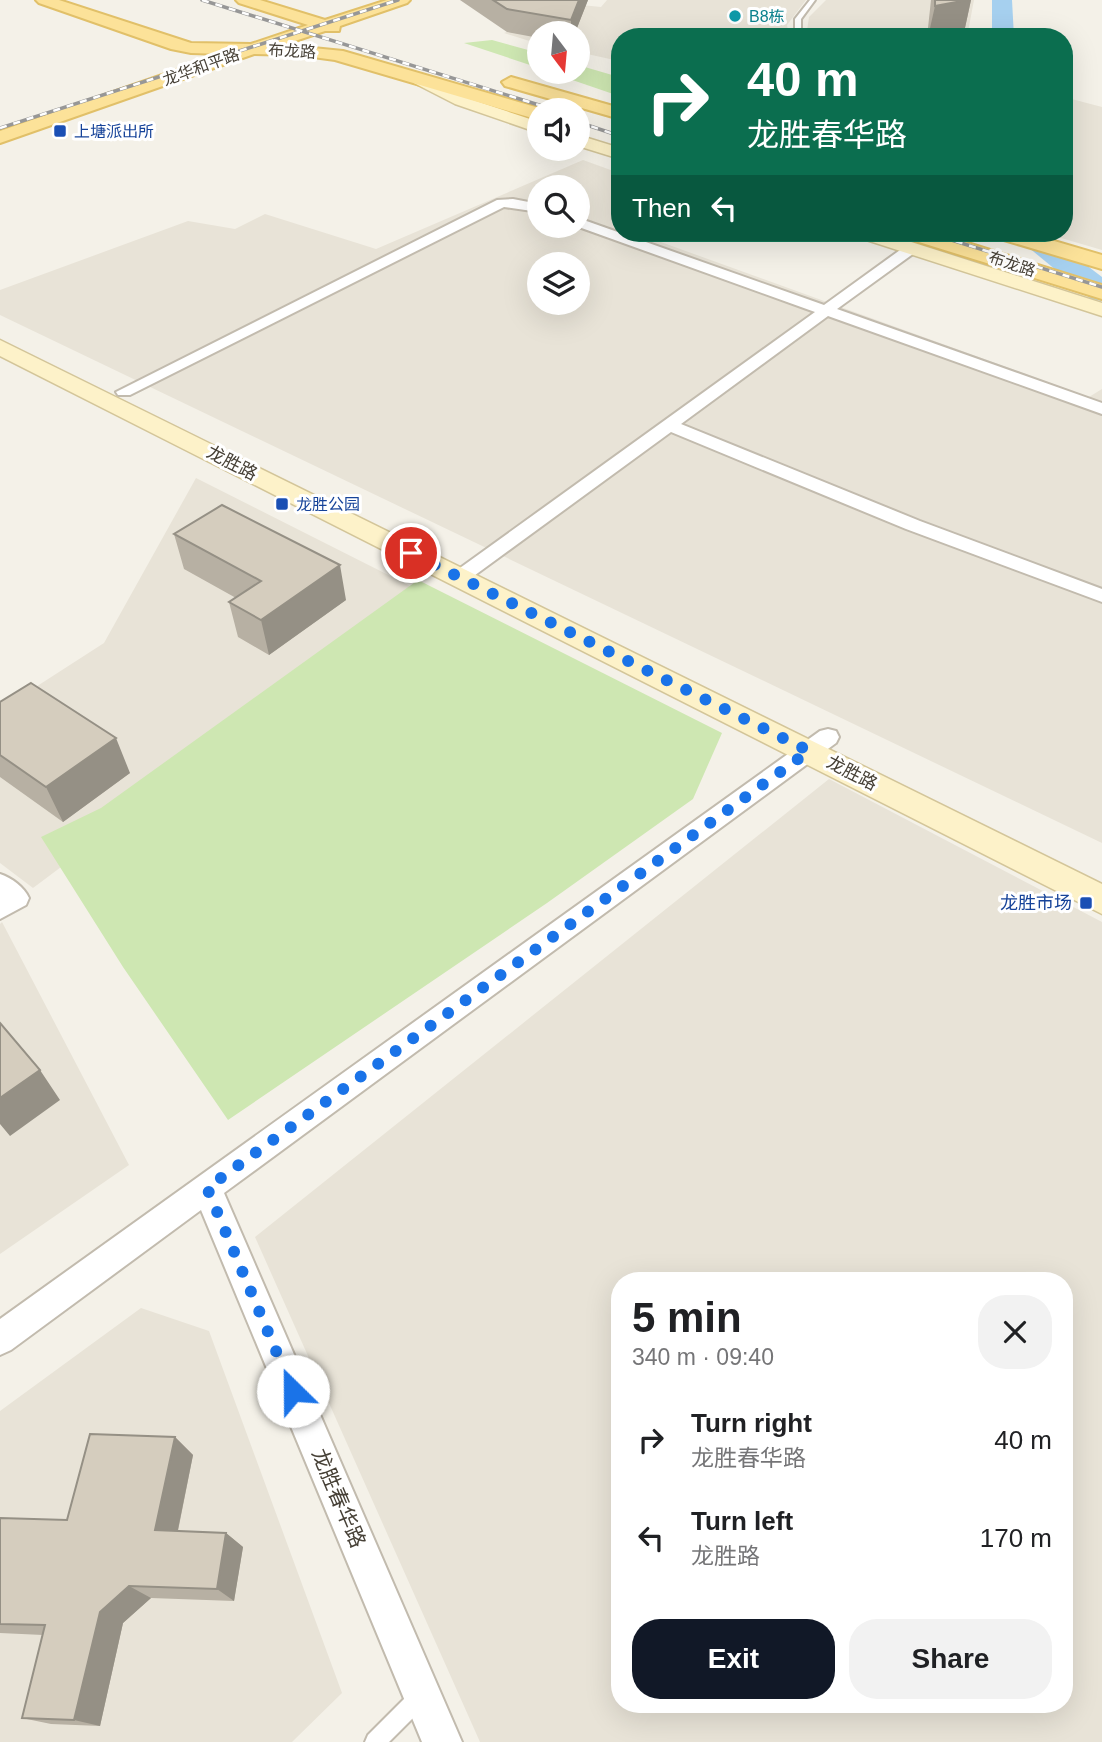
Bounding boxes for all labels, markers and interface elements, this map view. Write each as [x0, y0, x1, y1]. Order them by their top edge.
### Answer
marker: B8栋 [727, 8, 743, 24]
place label: B8栋 [749, 8, 785, 25]
north arrow [527, 21, 590, 84]
map controls [527, 21, 590, 315]
street label: 布龙路 [268, 41, 316, 61]
street label: 龙华和平路 [160, 45, 242, 89]
text: 40 m [747, 52, 859, 106]
icon: right [632, 56, 723, 147]
button: sound [527, 98, 590, 161]
text: 龙胜春华路 [747, 117, 907, 153]
marker: 上塘派出所 [52, 123, 68, 139]
place label: 上塘派出所 [74, 123, 154, 140]
button: search [527, 175, 590, 238]
icon: left [705, 189, 743, 227]
text: Then [632, 193, 691, 223]
street label: 布龙路 [987, 248, 1037, 280]
button: layers [527, 252, 590, 315]
street label: 龙胜路 [203, 442, 261, 484]
marker: 龙胜公园 [274, 496, 290, 512]
place label: 龙胜公园 [296, 496, 360, 513]
pin [381, 523, 441, 583]
icon: arrive [392, 534, 430, 572]
street label: 龙胜路 [823, 752, 881, 794]
place label: 龙胜市场 [1000, 893, 1072, 913]
marker: 龙胜市场 [1078, 895, 1094, 911]
text: 5 min [632, 1294, 742, 1341]
button: close [978, 1295, 1052, 1369]
text: 340 m · 09:40 [632, 1344, 774, 1370]
position arrow [256, 1354, 330, 1428]
text: Turn right [691, 1408, 812, 1438]
icon: right [632, 1421, 670, 1459]
text: 40 m [994, 1425, 1052, 1455]
street label: 龙胜春华路 [308, 1445, 370, 1551]
text: 龙胜春华路 [691, 1445, 806, 1471]
text: Turn left [691, 1506, 793, 1536]
icon: left [632, 1519, 670, 1557]
text: 170 m [980, 1523, 1052, 1553]
text: 龙胜路 [691, 1543, 760, 1569]
button: Exit [632, 1619, 835, 1699]
button: Share [849, 1619, 1052, 1699]

